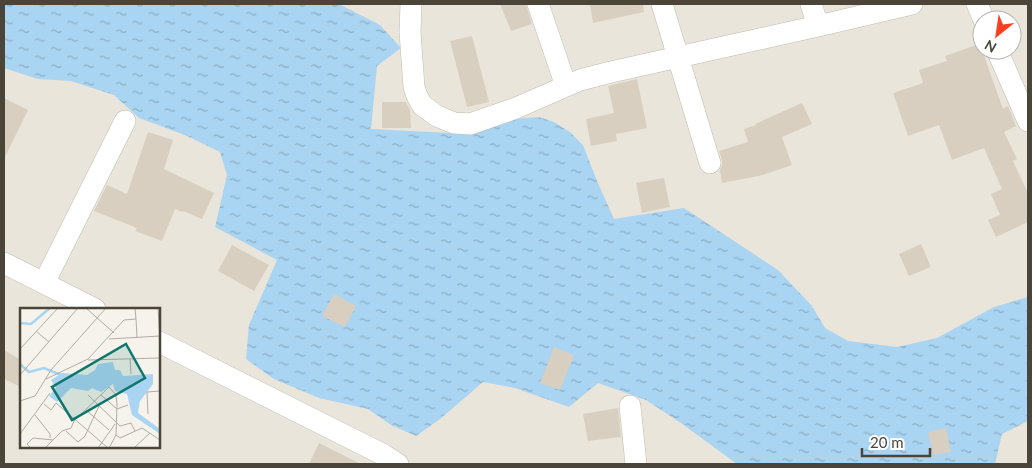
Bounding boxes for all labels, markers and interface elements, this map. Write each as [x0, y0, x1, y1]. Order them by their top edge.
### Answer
north arrow [972, 10, 1022, 60]
text: N [981, 37, 999, 57]
inset map [20, 308, 160, 448]
scale bar [862, 426, 930, 458]
text: 20 m [870, 433, 904, 451]

